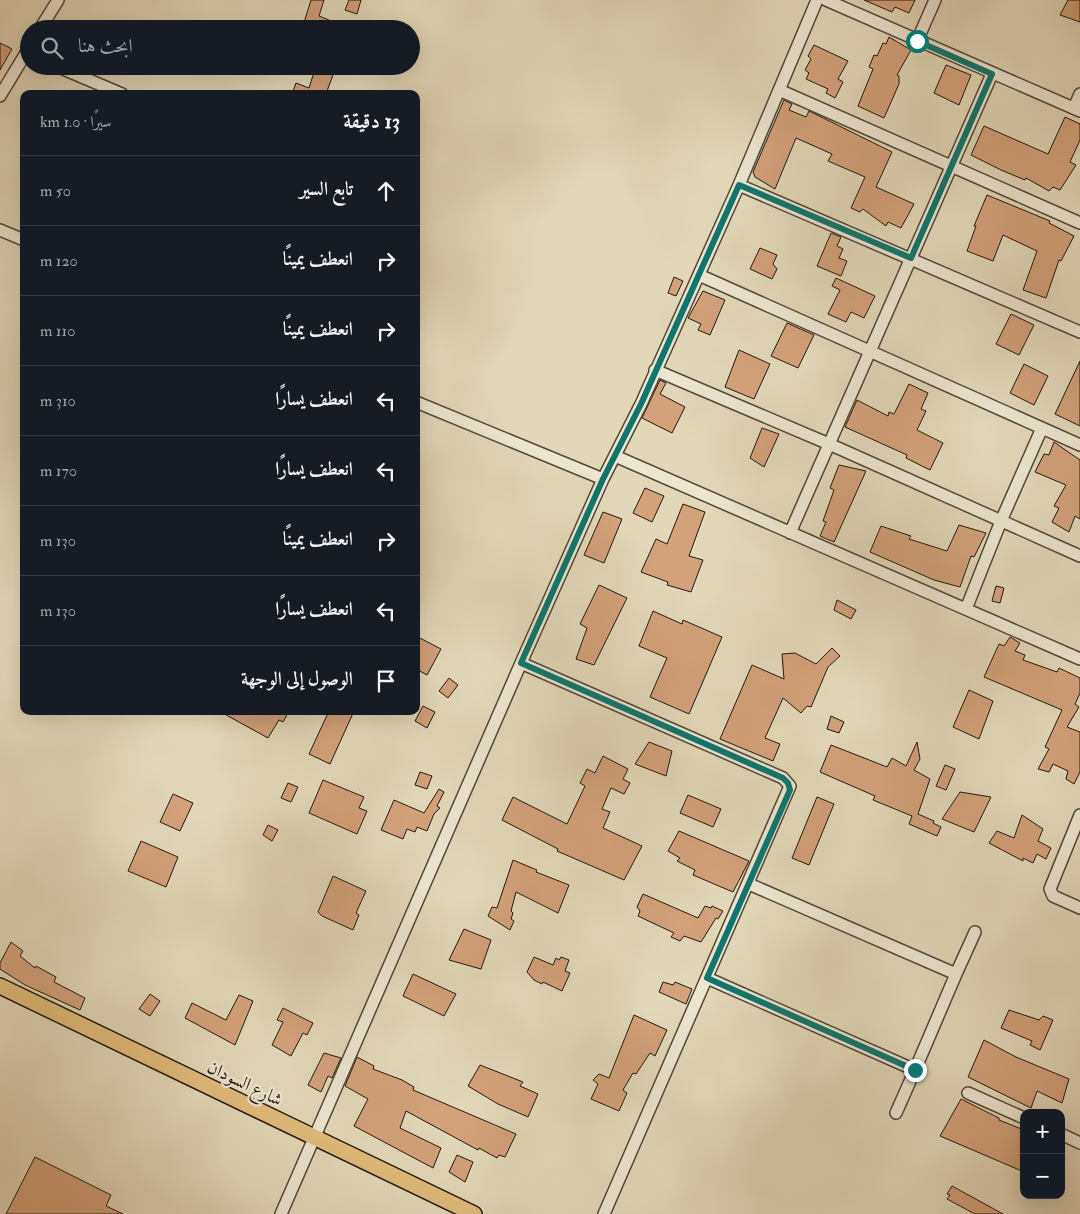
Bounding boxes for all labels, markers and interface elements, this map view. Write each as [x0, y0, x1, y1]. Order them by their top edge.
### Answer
search box [20, 20, 420, 75]
route start [906, 30, 929, 53]
icon: search [38, 34, 66, 62]
text: ابحث هنا [78, 34, 133, 58]
text: 13 دقيقة [343, 108, 400, 135]
text: سيرًا · 1.0 km [40, 112, 112, 132]
text: تابع السير [299, 177, 353, 201]
icon: ahead [372, 177, 400, 205]
text: 50 m [40, 181, 71, 201]
text: انعطف يمينًا [283, 247, 353, 271]
icon: right [372, 247, 400, 275]
text: 120 m [40, 251, 78, 271]
text: انعطف يمينًا [283, 317, 353, 341]
icon: right [372, 317, 400, 345]
text: 110 m [40, 321, 75, 341]
text: انعطف يسارًا [275, 387, 353, 411]
icon: left [372, 387, 400, 415]
text: 310 m [40, 391, 76, 411]
text: انعطف يسارًا [275, 457, 353, 481]
icon: left [372, 457, 400, 485]
text: 170 m [40, 461, 77, 481]
text: انعطف يمينًا [283, 527, 353, 551]
icon: right [372, 527, 400, 555]
text: 130 m [40, 531, 76, 551]
text: انعطف يسارًا [275, 597, 353, 621]
icon: left [372, 597, 400, 625]
text: 130 m [40, 601, 76, 621]
text: الوصول إلى الوجهة [241, 667, 353, 691]
icon: arrive [372, 667, 400, 695]
street label: شارع السودان [202, 1055, 286, 1114]
route end [904, 1059, 927, 1082]
map controls [1020, 1109, 1065, 1199]
button: + [1020, 1109, 1065, 1154]
button: − [1020, 1154, 1065, 1199]

